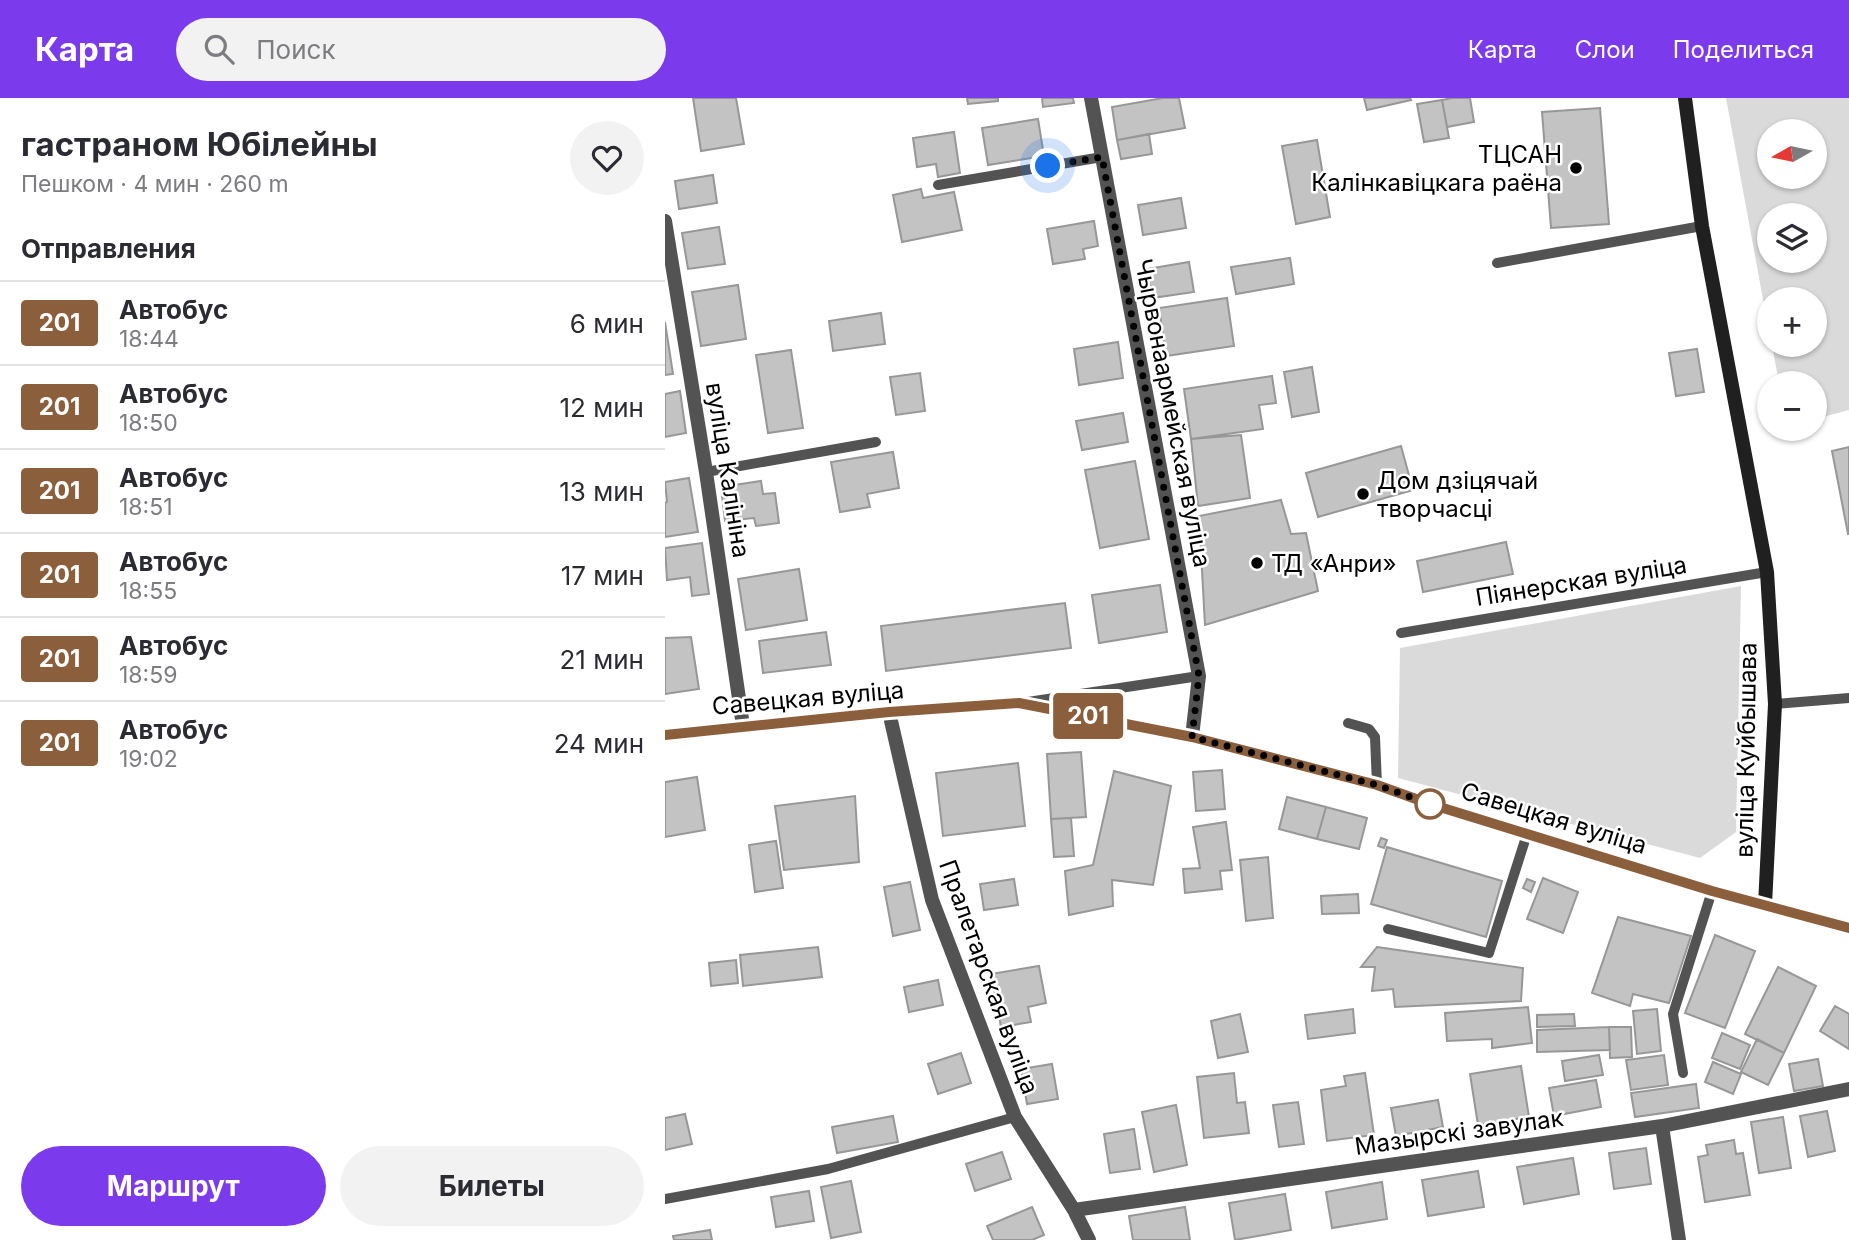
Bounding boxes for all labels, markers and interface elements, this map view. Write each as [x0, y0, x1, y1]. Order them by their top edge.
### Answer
search box [176, 18, 666, 81]
text: Карта [35, 29, 134, 69]
icon: search [200, 30, 238, 68]
text: Поиск [256, 34, 335, 65]
text: Карта [1468, 35, 1537, 64]
text: Слои [1575, 35, 1635, 64]
text: Поделиться [1673, 35, 1814, 64]
north arrow [1757, 119, 1827, 189]
map controls [1757, 119, 1827, 441]
button: heart [570, 121, 644, 195]
text: гастраном Юбілейны [21, 124, 378, 164]
place label: ТЦСАН Калінкавіцкага раёна [1311, 140, 1562, 197]
your location [1030, 148, 1065, 183]
marker: ТЦСАН Калінкавіцкага раёна [1568, 160, 1584, 176]
text: Пешком · 4 мин · 260 m [21, 170, 289, 198]
button: layers [1757, 203, 1827, 273]
text: Отправления [21, 233, 196, 264]
street label: Чырвонаармейская вуліца [1129, 256, 1217, 570]
button: + [1757, 287, 1827, 357]
text: Автобус [119, 294, 228, 325]
text: 201 [39, 308, 80, 337]
text: 6 мин [570, 308, 644, 339]
text: 18:44 [119, 325, 179, 353]
button: − [1757, 371, 1827, 441]
text: Автобус [119, 378, 228, 409]
street label: вуліца Калініна [700, 380, 756, 560]
text: 201 [39, 392, 80, 421]
text: 12 мин [559, 392, 644, 423]
text: 18:50 [119, 409, 178, 437]
text: Автобус [119, 462, 228, 493]
place label: Дом дзіцячай творчасці [1377, 466, 1538, 523]
text: 201 [39, 476, 80, 505]
text: 13 мин [559, 476, 644, 507]
marker: Дом дзіцячай творчасці [1355, 486, 1371, 502]
text: 18:51 [119, 493, 173, 521]
text: Автобус [119, 546, 228, 577]
place label: ТД «Анри» [1271, 549, 1396, 578]
street label: Піянерская вуліца [1473, 550, 1689, 612]
marker: ТД «Анри» [1249, 555, 1265, 571]
text: 201 [39, 560, 80, 589]
text: 17 мин [561, 560, 644, 591]
text: 18:55 [119, 577, 177, 605]
text: Автобус [119, 630, 228, 661]
street label: вуліца Куйбышава [1730, 642, 1762, 858]
text: 201 [39, 644, 80, 673]
text: 21 мин [559, 644, 644, 675]
text: 18:59 [119, 661, 177, 689]
street label: Савецкая вуліца [711, 675, 905, 721]
line badge: 201 [1048, 693, 1128, 739]
text: 201 [1067, 701, 1109, 730]
text: Автобус [119, 714, 228, 745]
text: 201 [39, 728, 80, 757]
text: 24 мин [554, 728, 644, 759]
text: 19:02 [119, 745, 178, 773]
street label: Савецкая вуліца [1458, 776, 1650, 860]
unlabelled marker [1415, 789, 1445, 819]
street label: Пралетарская вуліца [933, 856, 1045, 1098]
street label: Мазырскі завулак [1353, 1103, 1565, 1161]
button: Маршрут [21, 1146, 326, 1226]
button: Билеты [340, 1146, 644, 1226]

